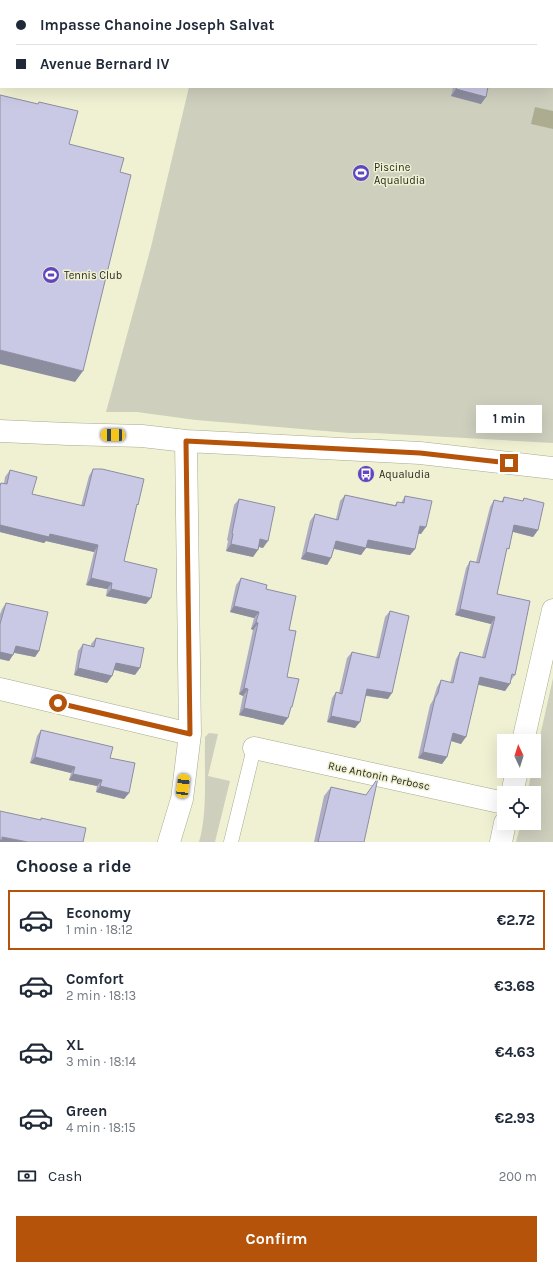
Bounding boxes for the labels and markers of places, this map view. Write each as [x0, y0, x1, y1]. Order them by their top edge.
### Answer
place label: Piscine Aqualudia [374, 161, 425, 187]
sports icon: Piscine Aqualudia [351, 163, 371, 183]
sports icon: Tennis Club [41, 265, 61, 285]
place label: Tennis Club [64, 269, 122, 282]
bus stop icon: Aqualudia [356, 464, 376, 484]
place label: Aqualudia [379, 468, 430, 481]

